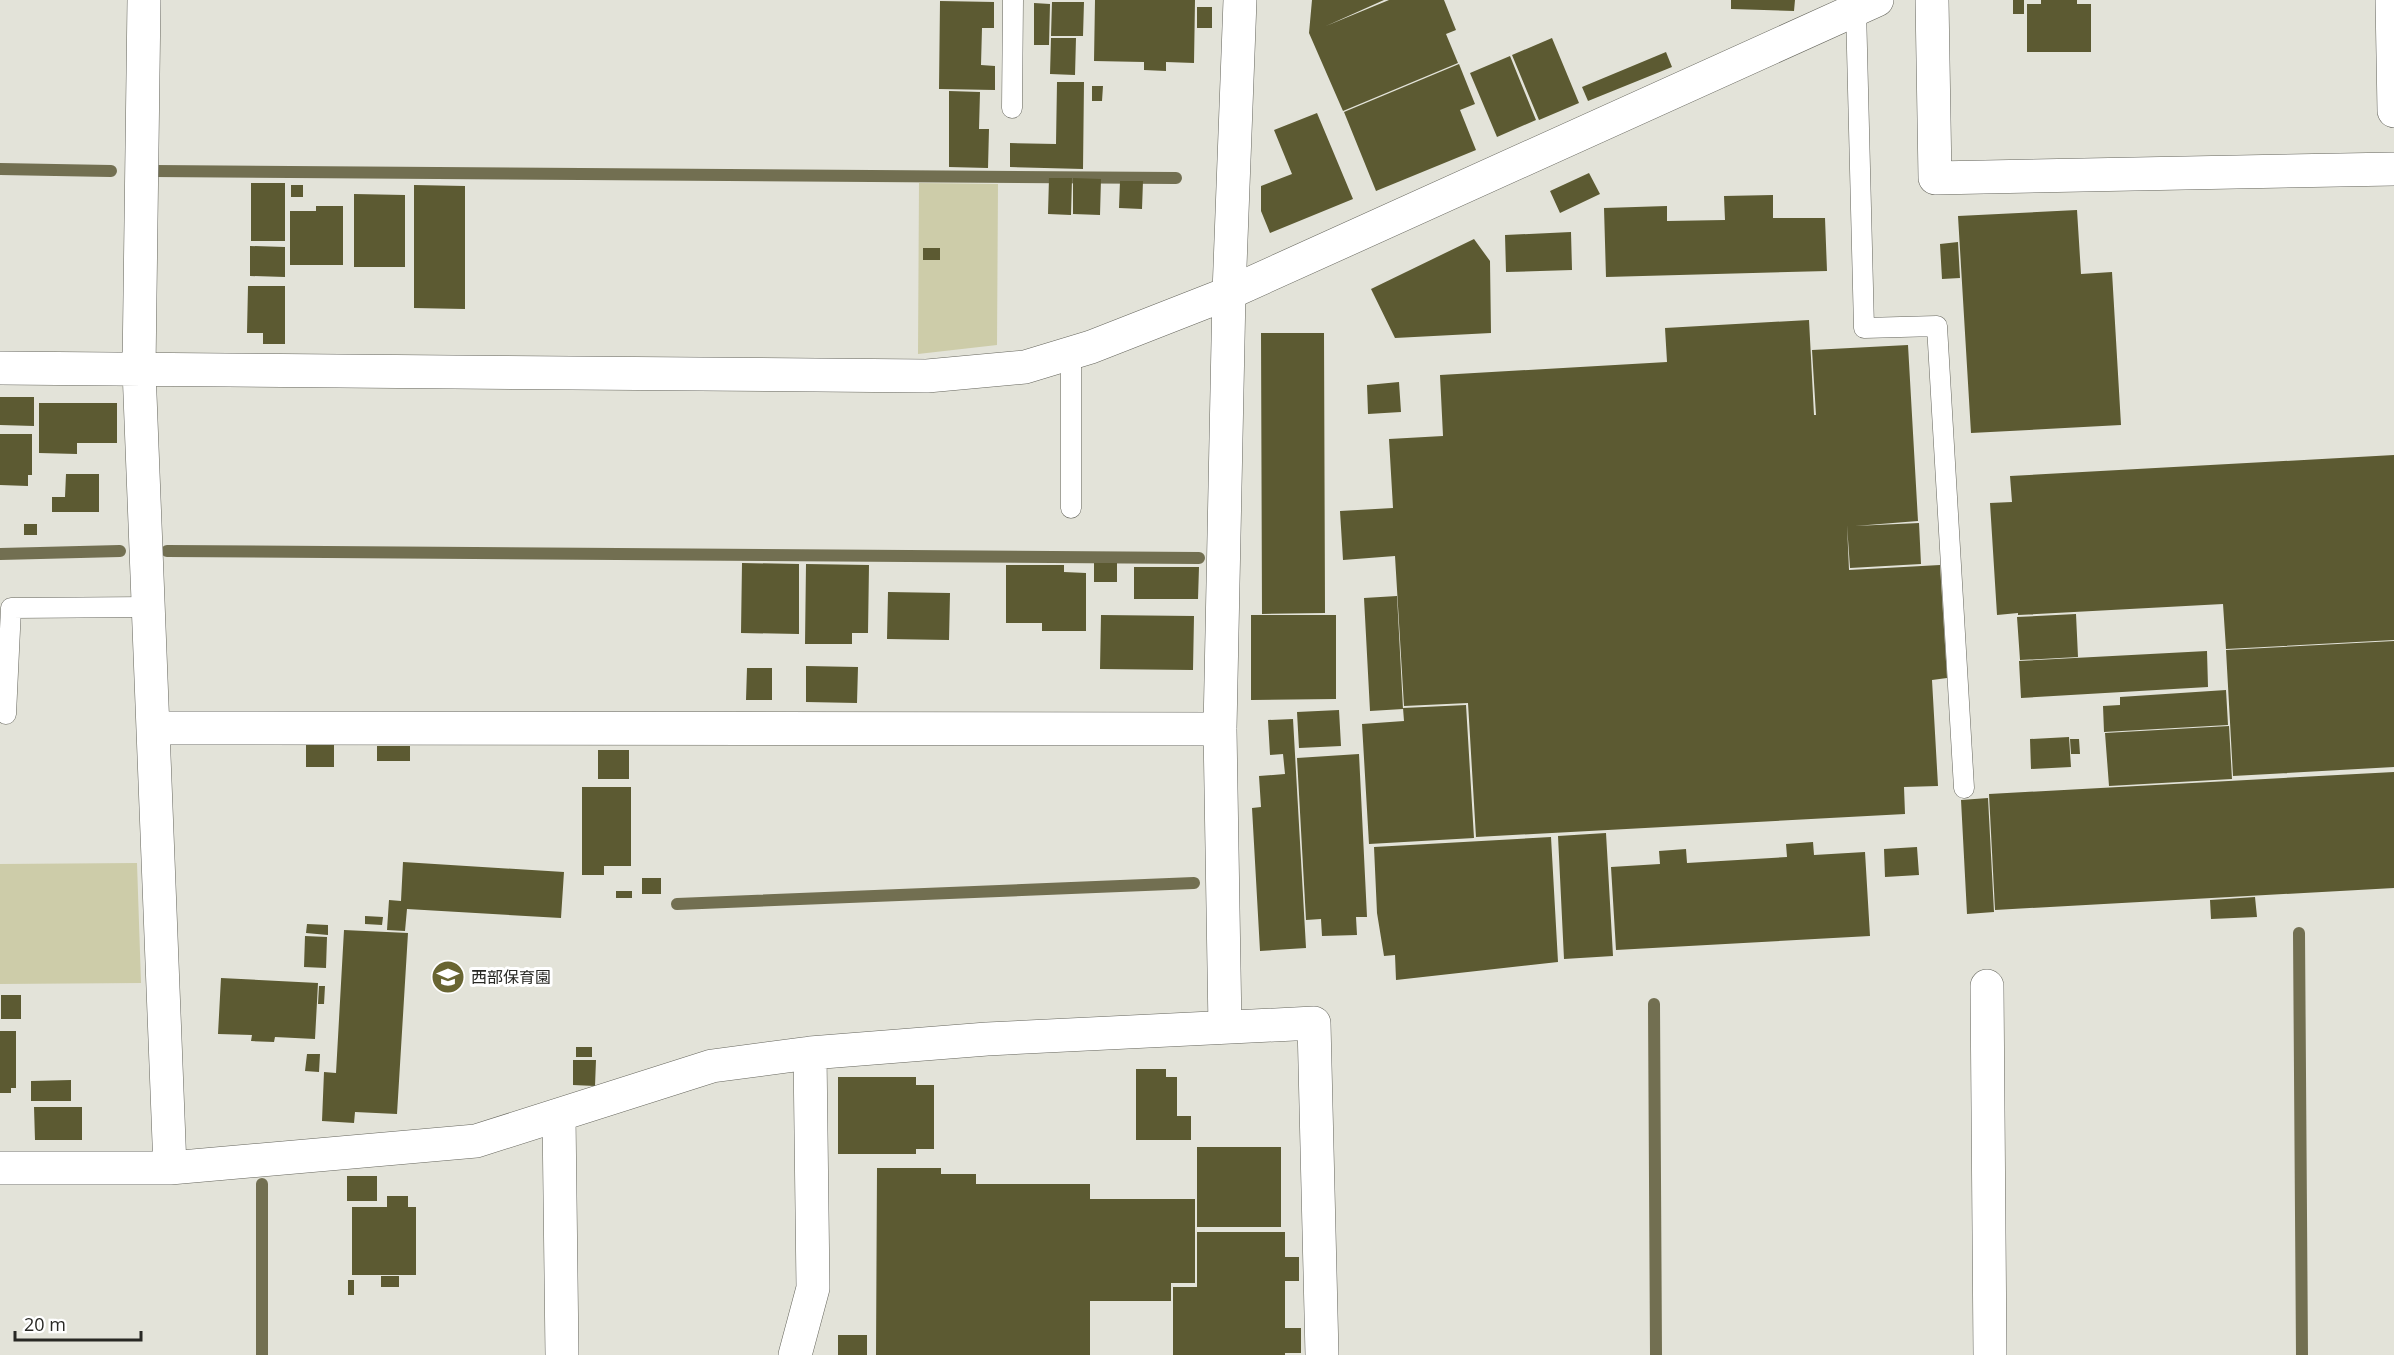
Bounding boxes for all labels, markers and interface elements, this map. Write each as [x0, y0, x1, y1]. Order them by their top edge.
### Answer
school or university icon: 西部保育園 [430, 959, 466, 995]
place label: 西部保育園 [471, 966, 551, 988]
scale bar [15, 1304, 141, 1342]
text: 20 m [24, 1312, 66, 1336]

